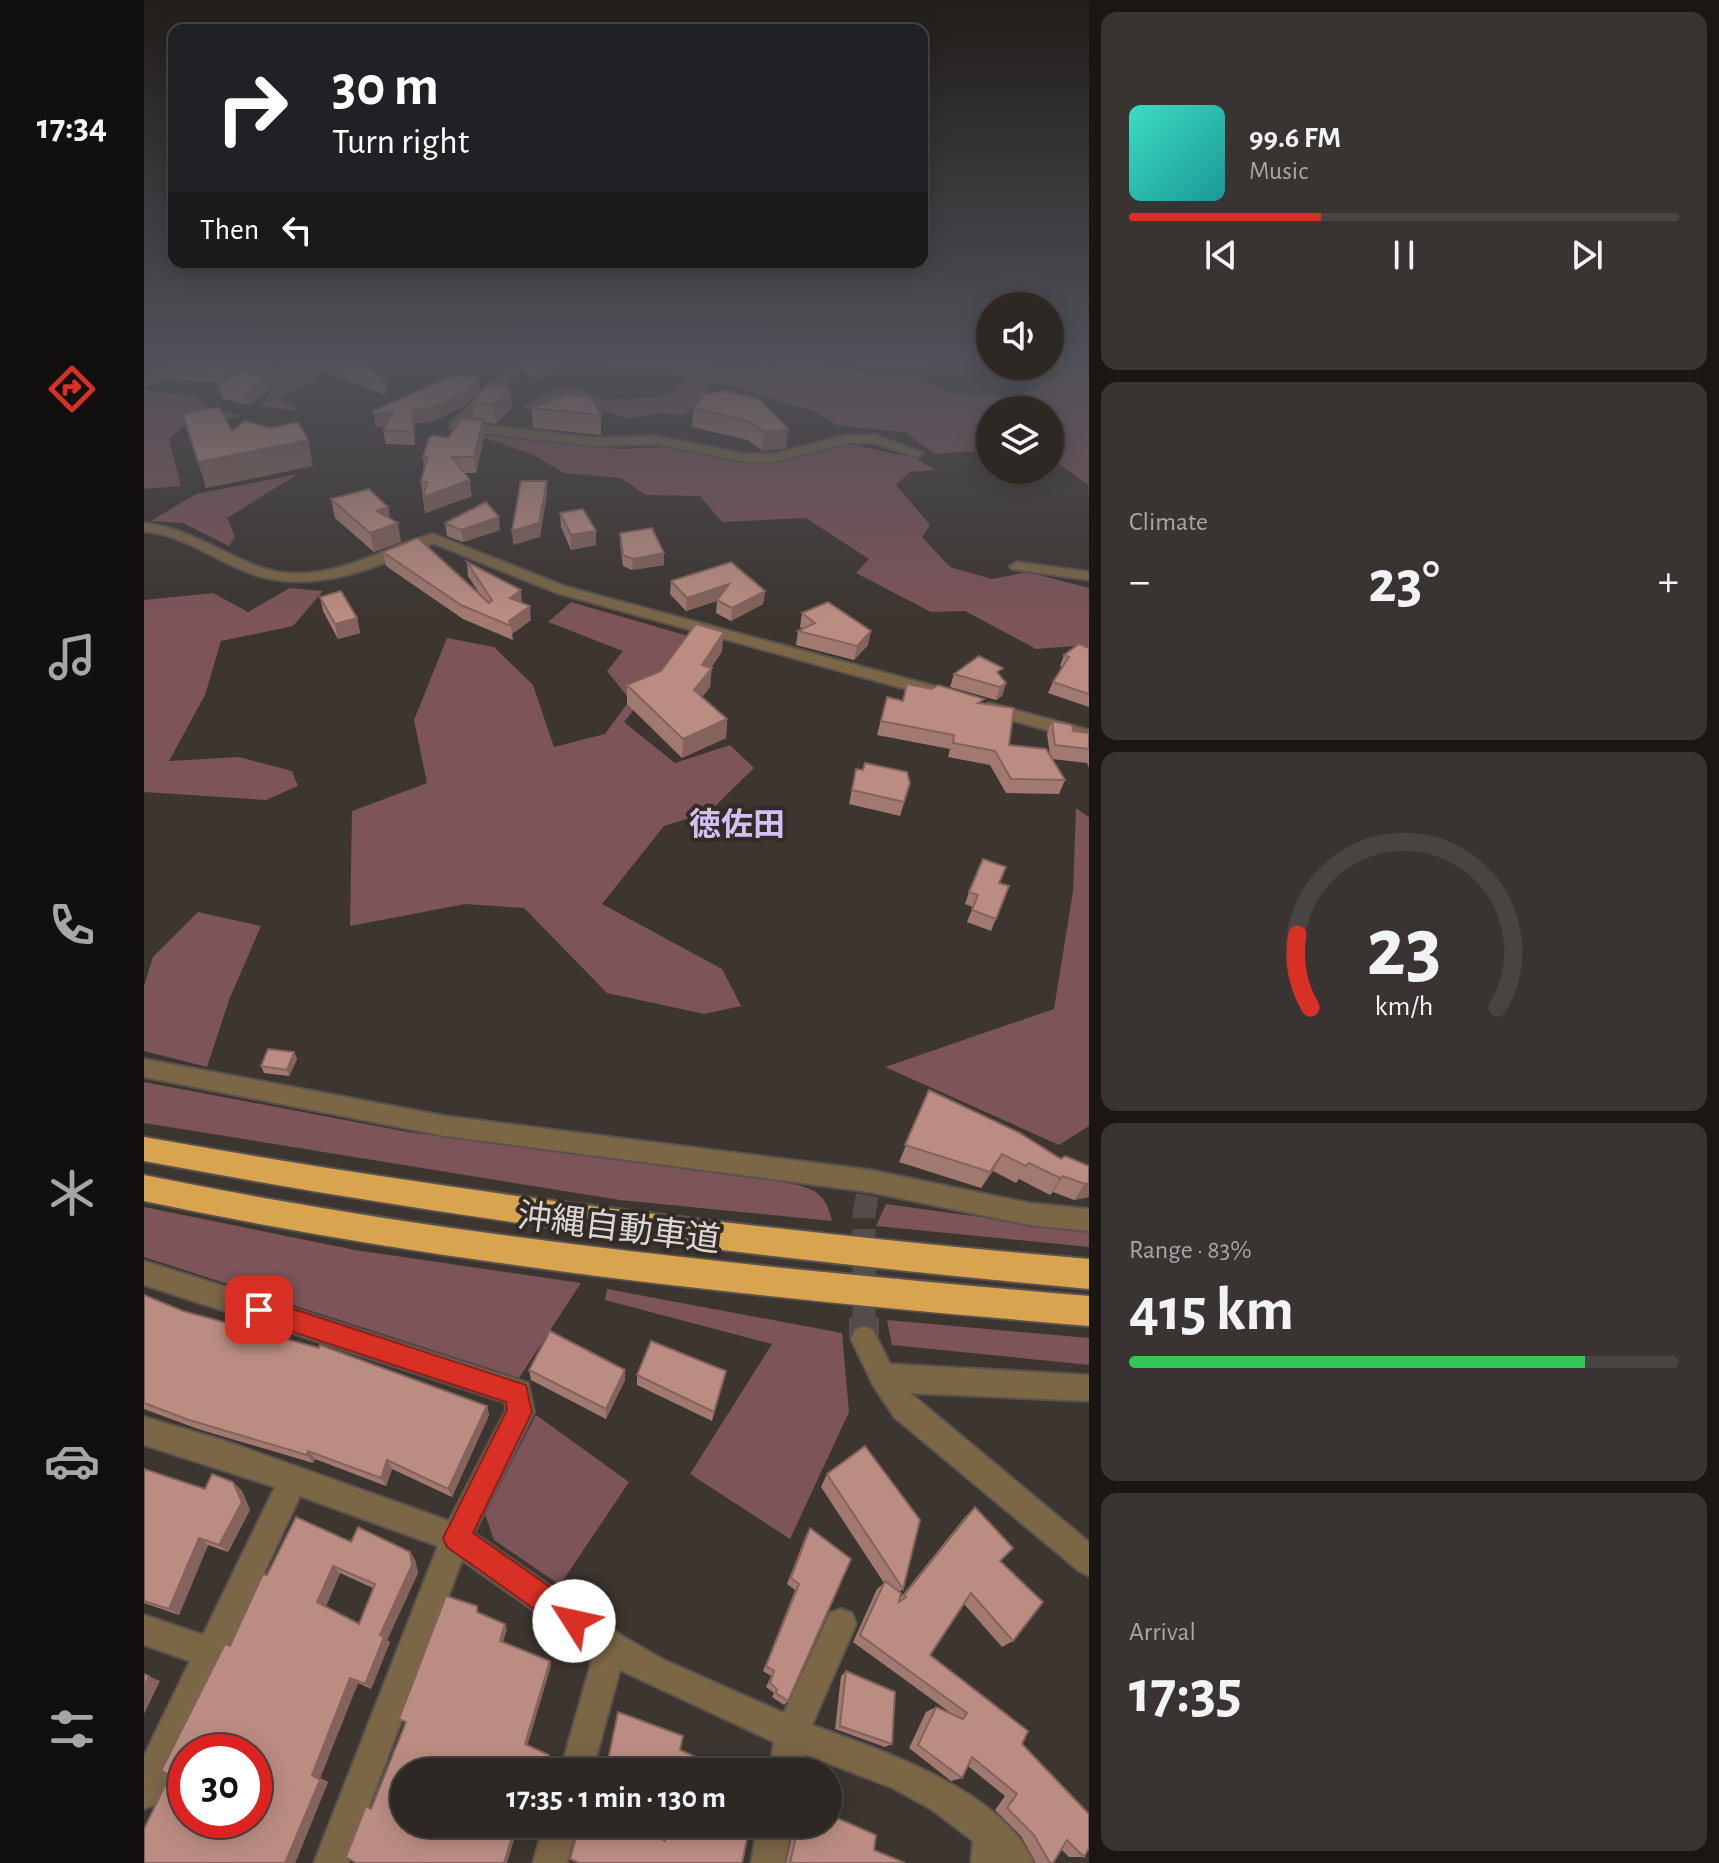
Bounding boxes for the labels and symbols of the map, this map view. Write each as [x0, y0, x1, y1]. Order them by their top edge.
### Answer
district label: 徳佐田 [689, 807, 785, 841]
street label: 沖縄自動車道 [515, 1198, 722, 1258]
pin [225, 1276, 293, 1344]
position arrow [532, 1579, 616, 1663]
speed limit sign: 30 [168, 1734, 272, 1838]

